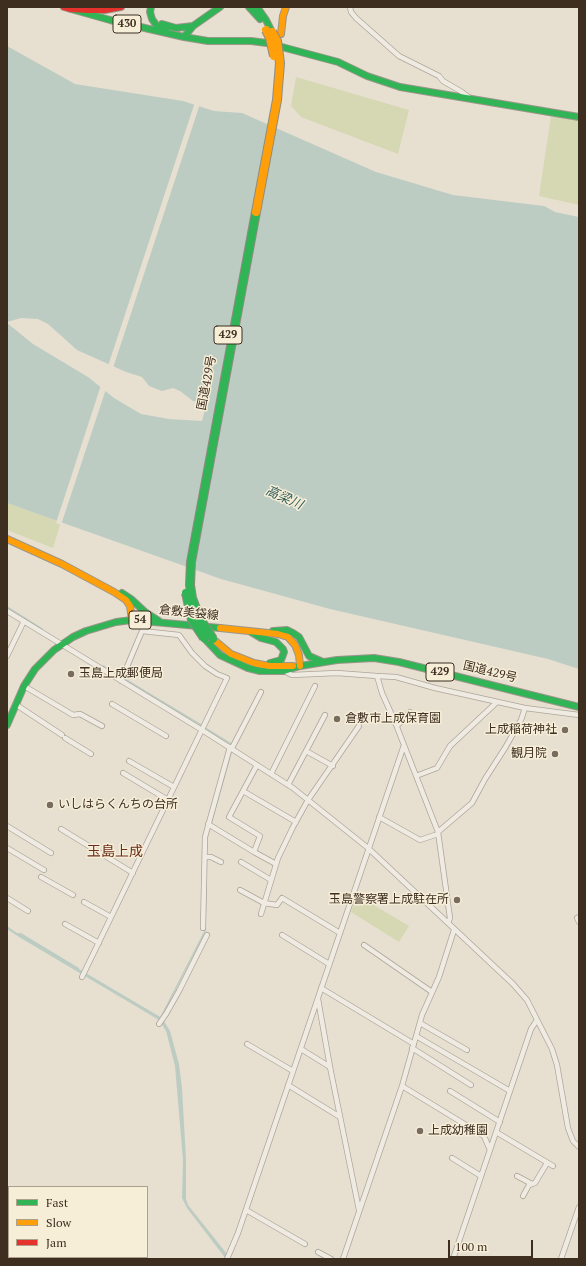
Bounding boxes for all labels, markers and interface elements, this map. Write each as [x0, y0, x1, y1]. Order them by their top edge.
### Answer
road number: 430 [113, 15, 141, 33]
road number: 429 [214, 326, 242, 344]
street label: 国道429号 [195, 355, 219, 411]
water label: 高梁川 [263, 483, 305, 513]
street label: 倉敷美袋線 [158, 603, 220, 623]
road number: 54 [129, 611, 151, 629]
street label: 国道429号 [461, 658, 519, 686]
road number: 429 [426, 663, 454, 681]
place label: 玉島上成郵便局 [79, 667, 163, 681]
marker: 玉島上成郵便局 [66, 669, 76, 679]
place label: 倉敷市上成保育園 [345, 712, 441, 726]
marker: 倉敷市上成保育園 [332, 714, 342, 724]
place label: 上成稲荷神社 [485, 723, 557, 737]
marker: 上成稲荷神社 [560, 725, 570, 735]
place label: 観月院 [511, 747, 547, 761]
marker: 観月院 [550, 749, 560, 759]
place label: いしはらくんちの台所 [58, 798, 178, 812]
marker: いしはらくんちの台所 [45, 800, 55, 810]
district label: 玉島上成 [87, 844, 143, 860]
place label: 玉島警察署上成駐在所 [329, 893, 449, 907]
marker: 玉島警察署上成駐在所 [452, 895, 462, 905]
place label: 上成幼稚園 [428, 1124, 488, 1138]
marker: 上成幼稚園 [415, 1126, 425, 1136]
legend [8, 1186, 148, 1258]
text: Fast [46, 1195, 68, 1210]
text: Slow [46, 1215, 71, 1230]
scale bar [450, 1232, 535, 1258]
text: Jam [46, 1235, 67, 1250]
text: 100 m [455, 1239, 487, 1254]

